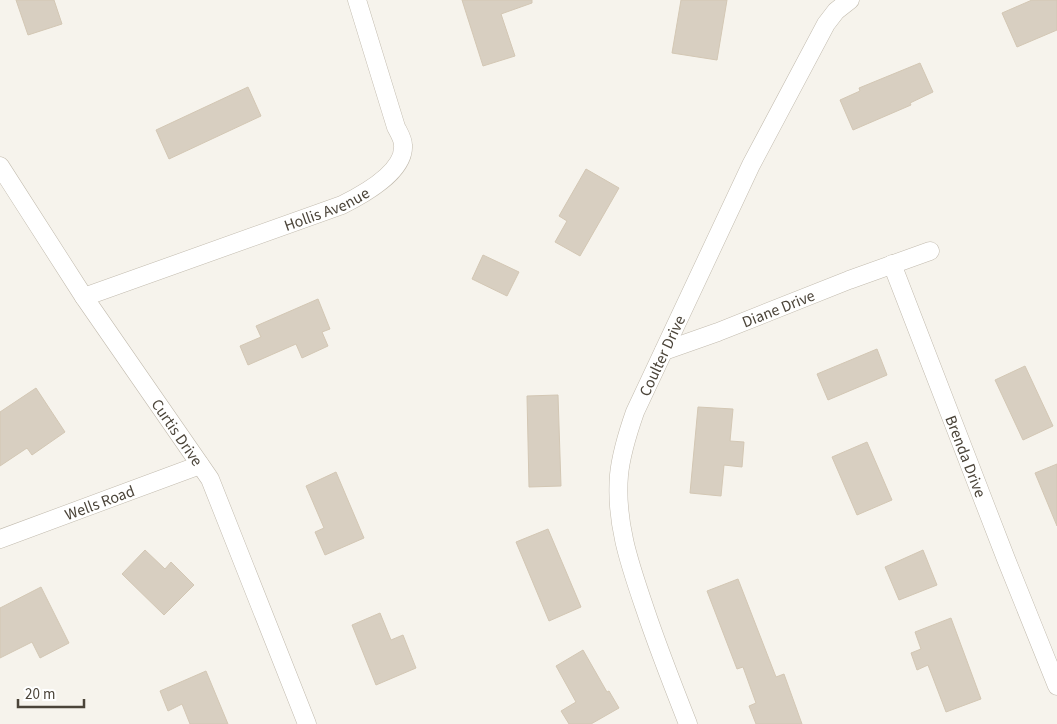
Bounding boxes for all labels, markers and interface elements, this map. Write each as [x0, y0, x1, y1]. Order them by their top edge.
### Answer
street label: Hollis Avenue [281, 182, 374, 237]
street label: Diane Drive [739, 285, 818, 333]
street label: Coulter Drive [634, 312, 691, 400]
street label: Curtis Drive [146, 395, 208, 471]
street label: Brenda Drive [939, 412, 991, 501]
street label: Wells Road [62, 480, 138, 526]
scale bar [18, 676, 84, 708]
text: 20 m [25, 684, 55, 705]

